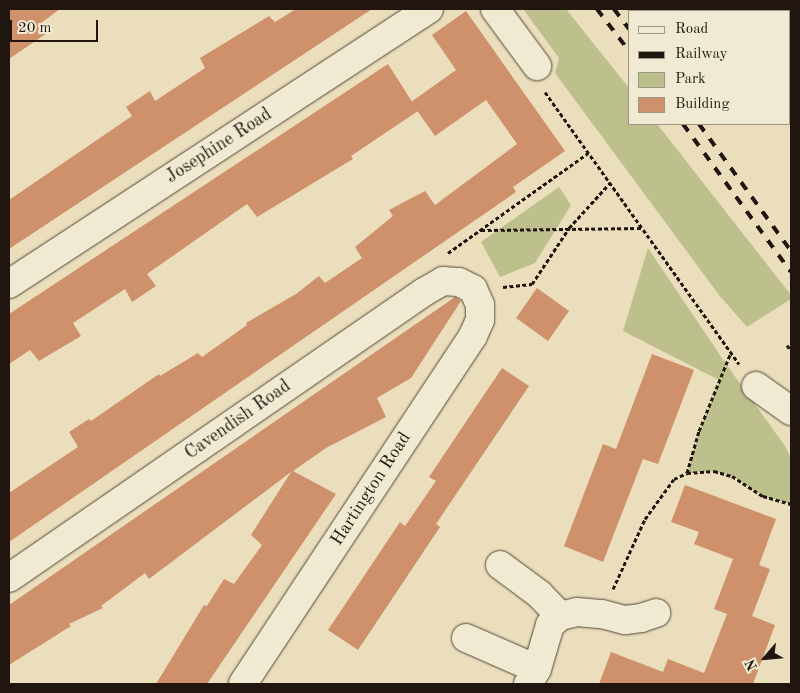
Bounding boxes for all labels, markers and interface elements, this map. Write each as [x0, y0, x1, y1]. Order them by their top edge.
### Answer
scale bar [12, 10, 100, 42]
legend [628, 10, 790, 125]
text: 20 m [18, 21, 52, 36]
text: Road [675, 22, 708, 37]
text: Railway [675, 47, 728, 62]
text: Park [675, 72, 706, 87]
text: Building [675, 97, 730, 112]
street label: Josephine Road [162, 104, 276, 188]
street label: Cavendish Road [181, 376, 295, 464]
street label: Hartington Road [326, 428, 416, 550]
north arrow [740, 633, 790, 683]
text: N [743, 657, 760, 673]

